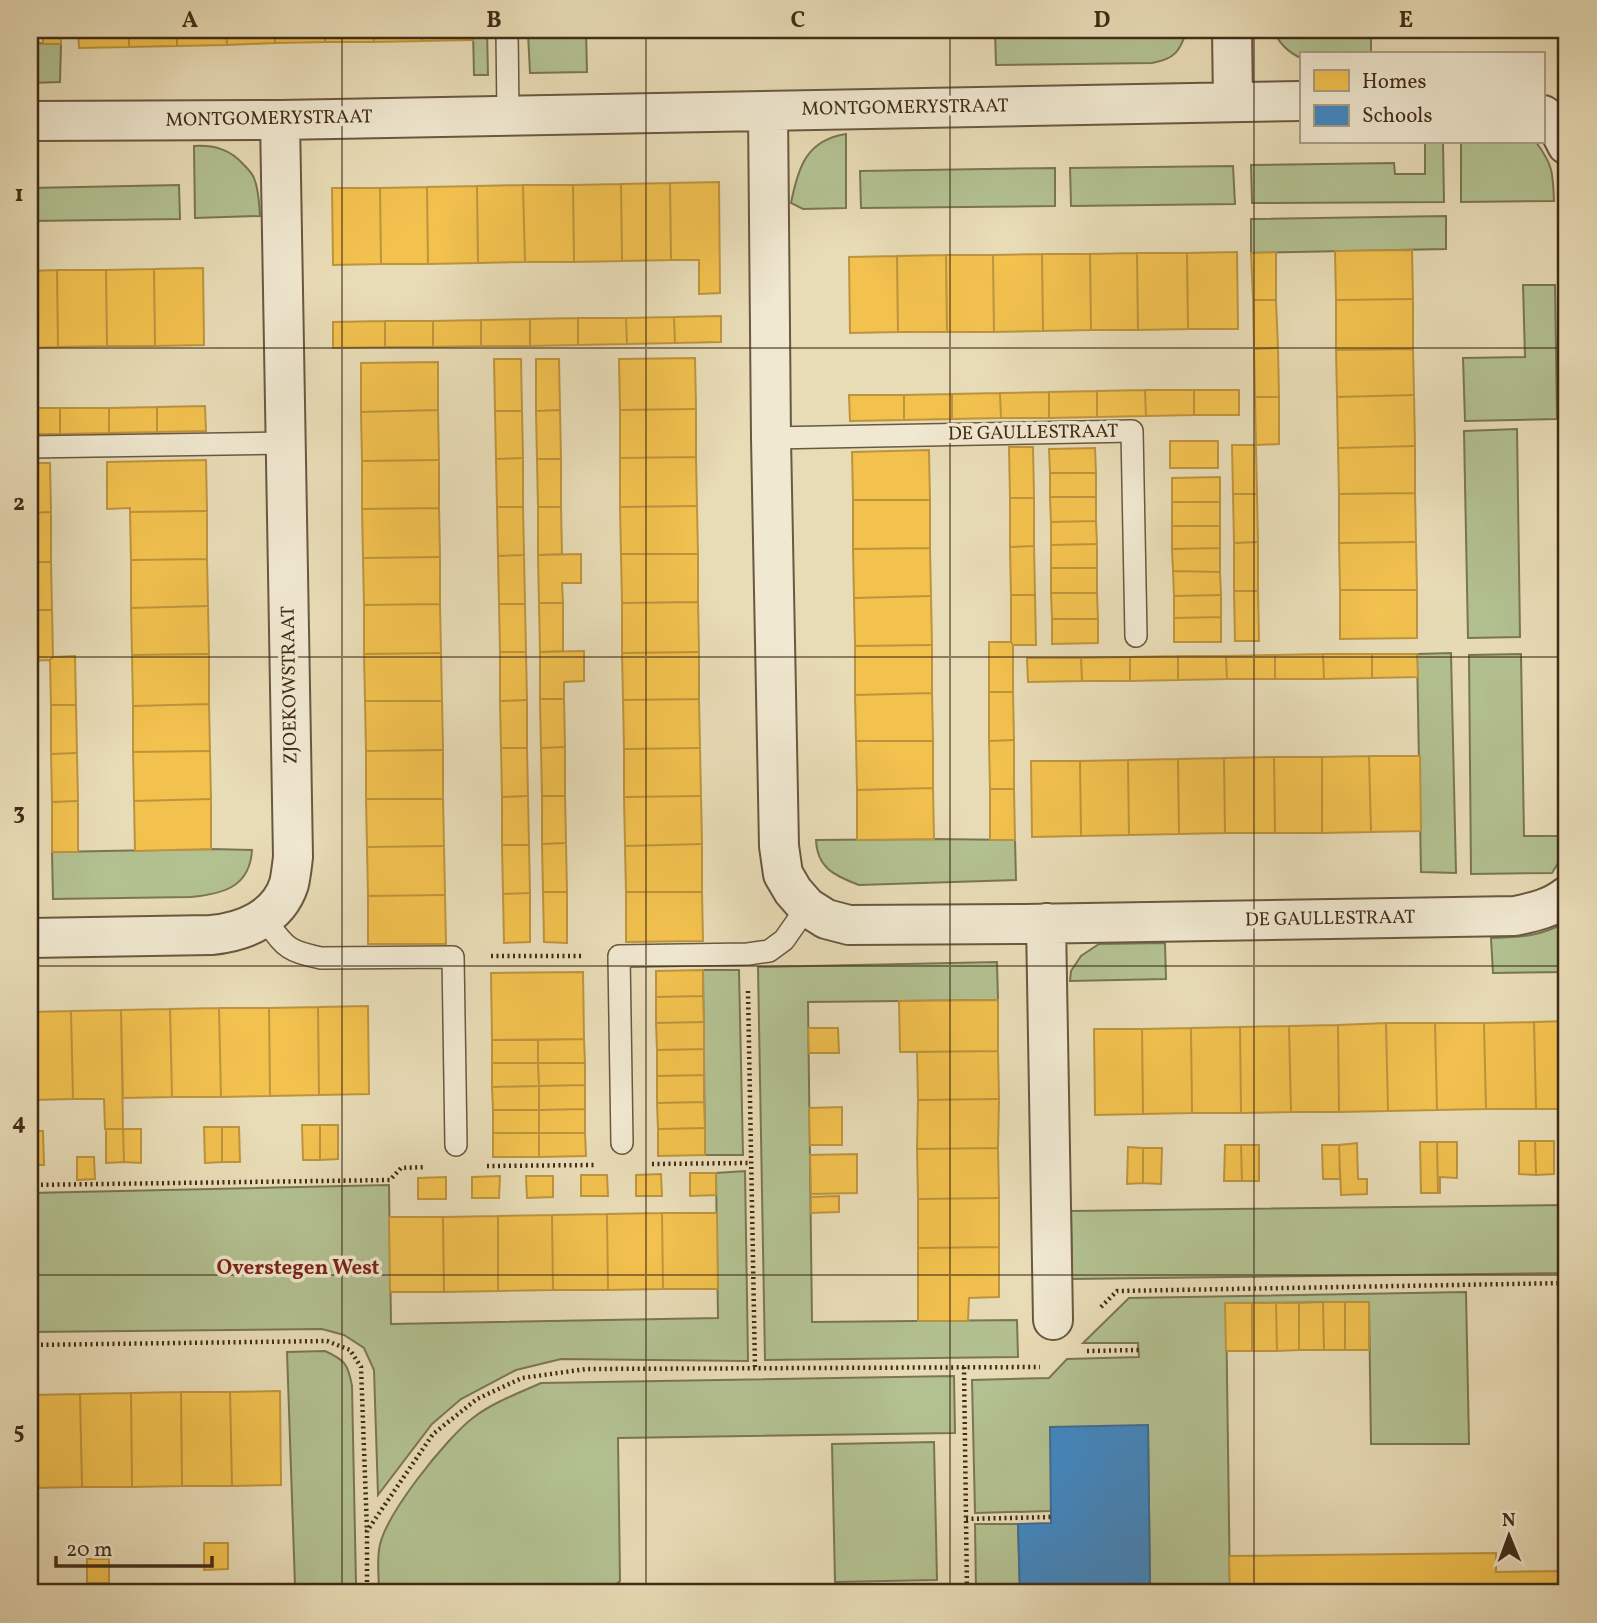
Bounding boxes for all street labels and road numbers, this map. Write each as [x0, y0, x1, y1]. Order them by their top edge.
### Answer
street label: MONTGOMERYSTRAAT [801, 93, 1009, 123]
street label: MONTGOMERYSTRAAT [165, 104, 373, 134]
street label: DE GAULLESTRAAT [948, 419, 1118, 447]
street label: ZJOEKOWSTRAAT [276, 606, 304, 764]
street label: DE GAULLESTRAAT [1245, 905, 1415, 933]

